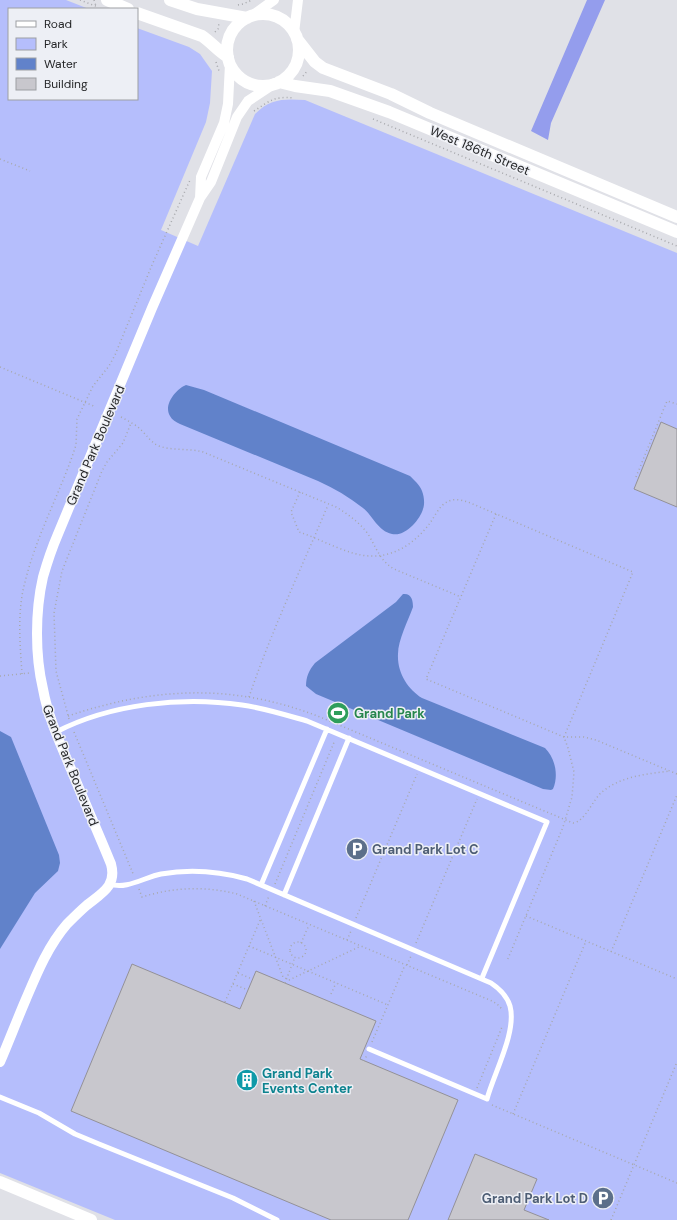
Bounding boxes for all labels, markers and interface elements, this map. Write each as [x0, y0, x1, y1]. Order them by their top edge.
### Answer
legend [8, 8, 138, 100]
text: Road [44, 16, 72, 32]
text: Park [44, 36, 68, 52]
text: Water [44, 56, 78, 72]
text: Building [44, 76, 88, 92]
street label: West 186th Street [427, 122, 532, 179]
street label: Grand Park Boulevard [62, 382, 129, 508]
sports icon: Grand Park [325, 700, 351, 726]
street label: Grand Park Boulevard [38, 702, 103, 828]
place label: Grand Park [354, 705, 425, 722]
parking icon: Grand Park Lot C [344, 836, 370, 862]
place label: Grand Park Lot C [372, 841, 479, 858]
place label: Grand Park Events Center [262, 1065, 353, 1097]
building icon: Grand Park Events Center [234, 1067, 260, 1093]
parking icon: Grand Park Lot D [590, 1185, 616, 1211]
place label: Grand Park Lot D [482, 1190, 588, 1207]

